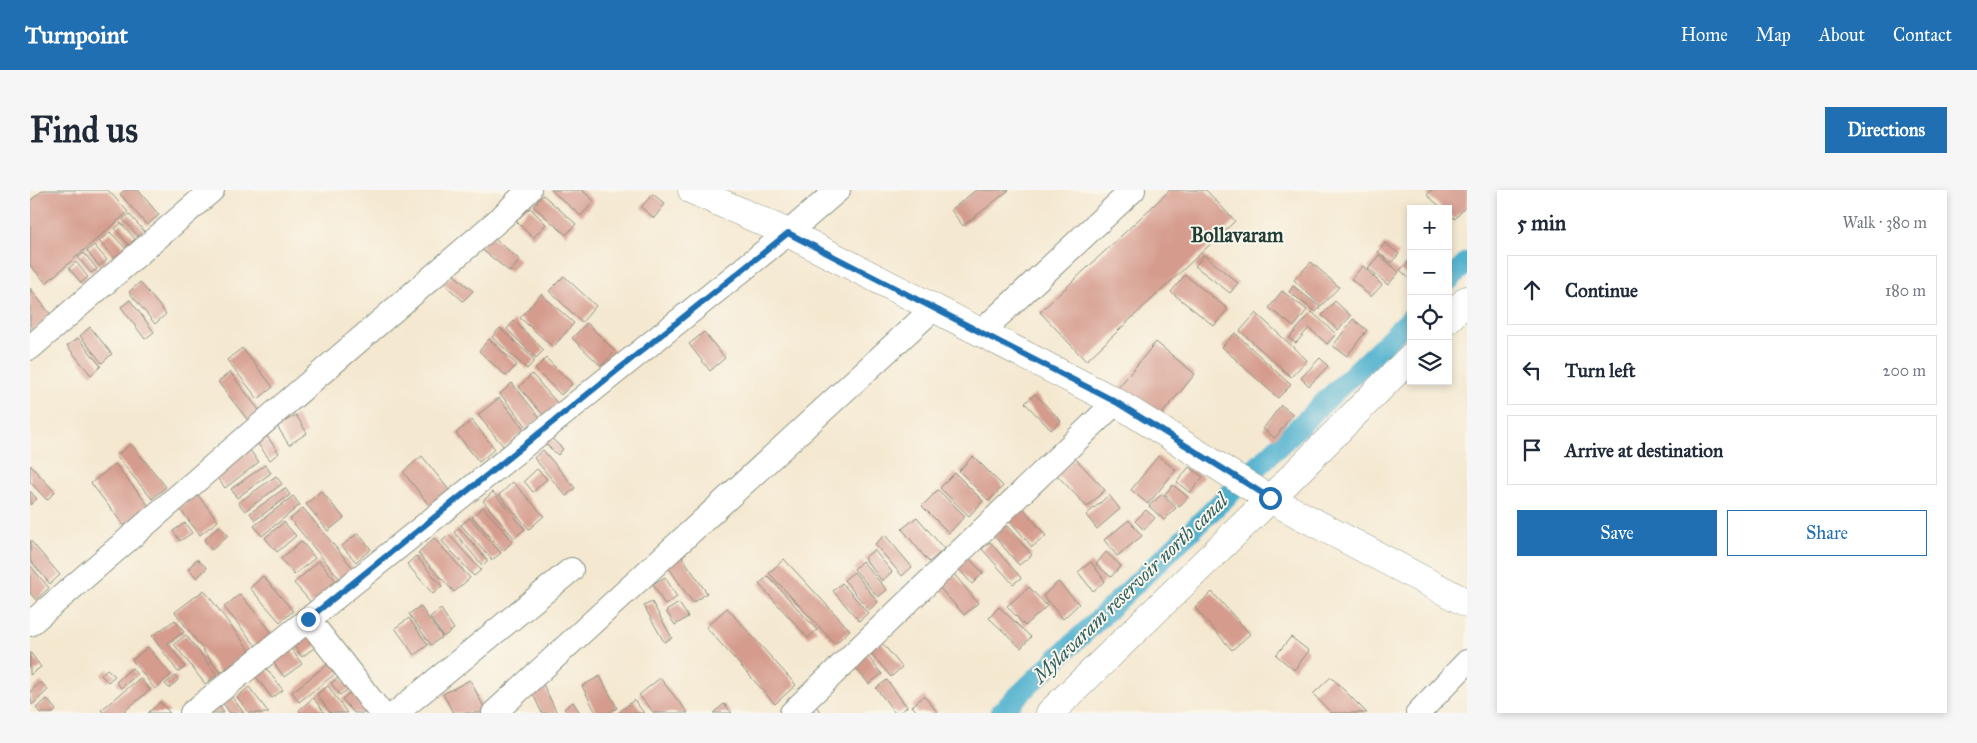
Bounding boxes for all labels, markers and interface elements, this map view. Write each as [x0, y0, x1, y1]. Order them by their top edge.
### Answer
text: Turnpoint [25, 20, 128, 50]
text: Home [1681, 24, 1728, 46]
text: Map [1756, 24, 1791, 46]
text: About [1819, 24, 1865, 46]
text: Contact [1893, 24, 1952, 46]
button: Directions [1825, 107, 1947, 153]
text: Find us [30, 109, 138, 152]
map controls [1407, 205, 1452, 385]
button: + [1407, 205, 1452, 250]
text: 5 min [1517, 210, 1566, 236]
text: Walk · 380 m [1843, 213, 1927, 232]
district label: Bollavaram [1190, 223, 1284, 247]
button: − [1407, 250, 1452, 295]
icon: ahead [1518, 276, 1546, 304]
text: Continue [1565, 279, 1638, 302]
text: 180 m [1885, 281, 1926, 300]
button: locate [1407, 295, 1452, 340]
button: layers [1407, 340, 1452, 385]
icon: left [1518, 356, 1546, 384]
text: Turn left [1565, 359, 1635, 382]
text: 200 m [1883, 361, 1926, 380]
icon: arrive [1518, 436, 1546, 464]
text: Arrive at destination [1565, 439, 1723, 462]
water label: Mylavaram reservoir north canal [1026, 487, 1234, 689]
route start [1259, 487, 1282, 510]
button: Save [1517, 510, 1717, 556]
button: Share [1727, 510, 1927, 556]
route end [297, 608, 320, 631]

